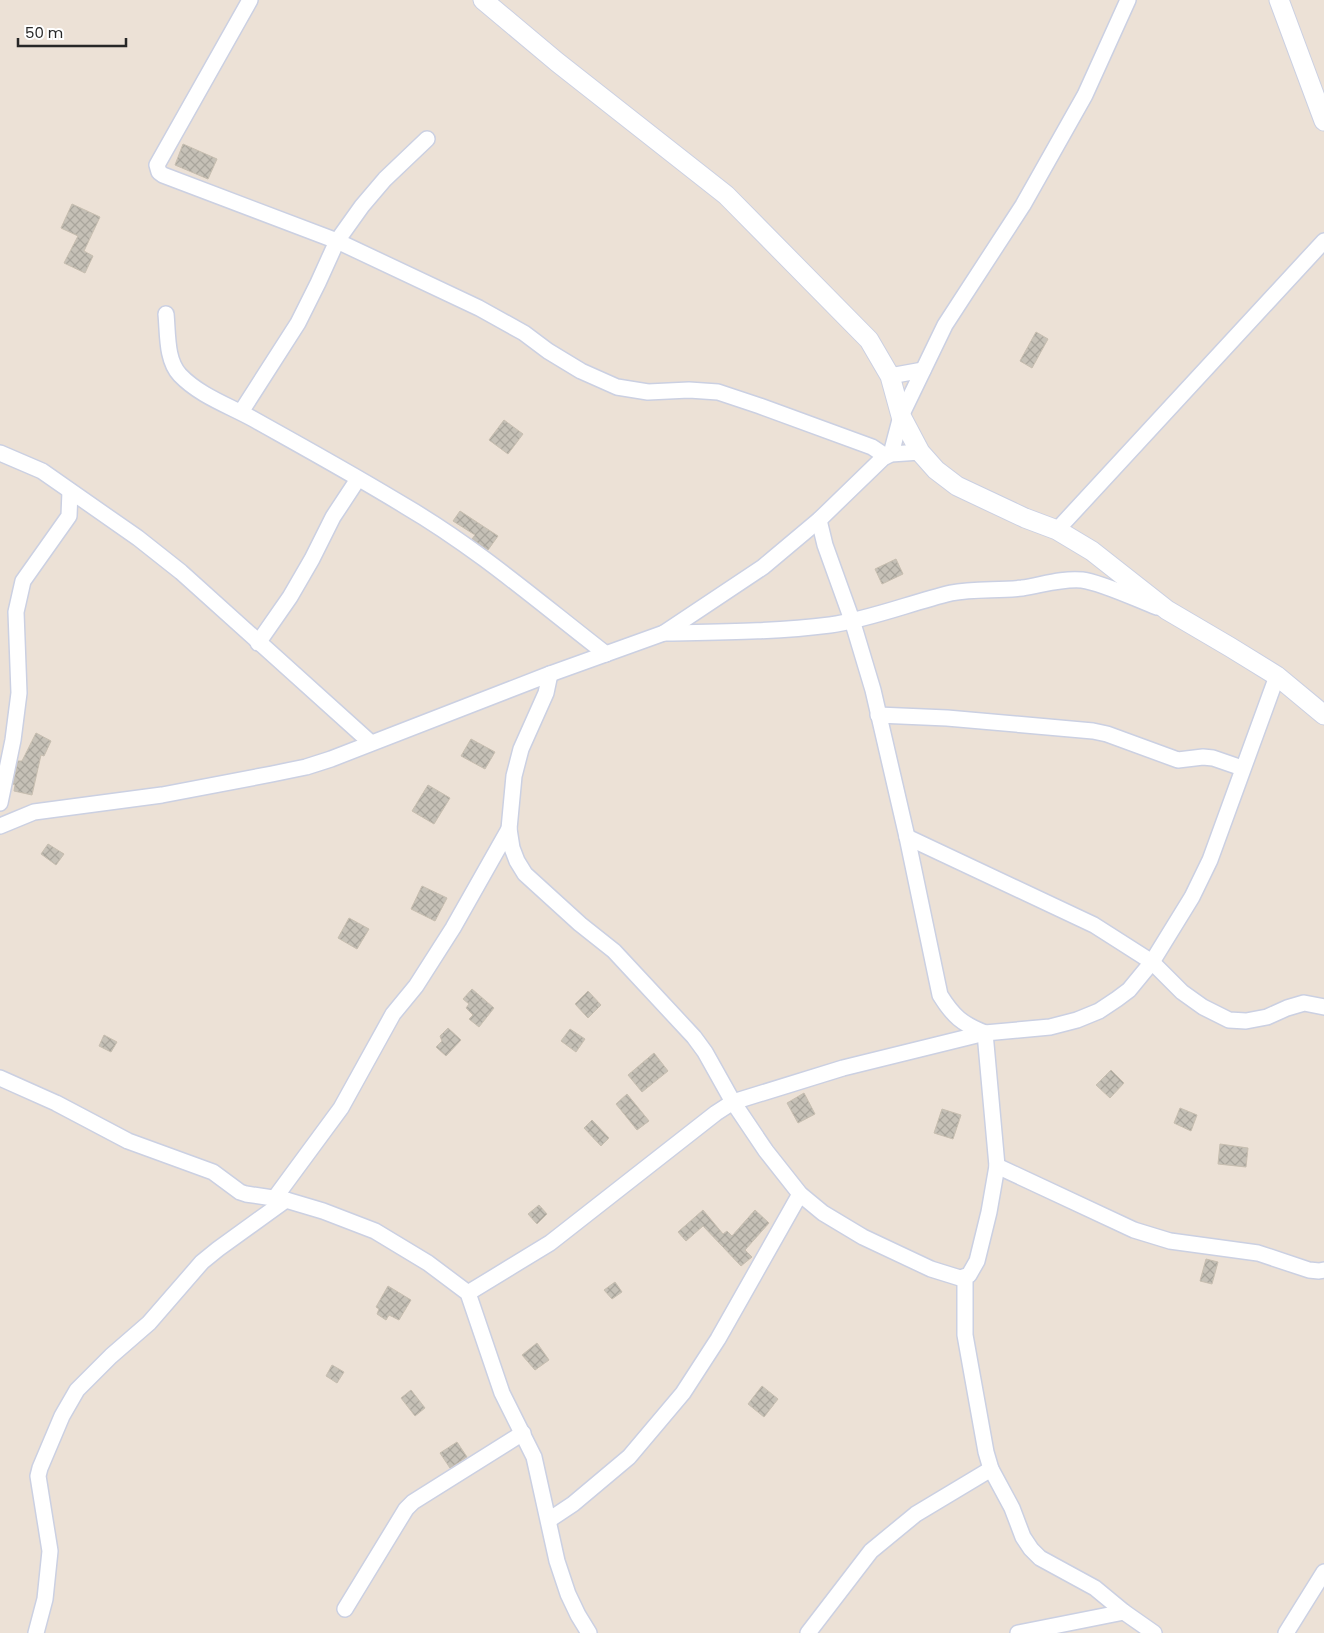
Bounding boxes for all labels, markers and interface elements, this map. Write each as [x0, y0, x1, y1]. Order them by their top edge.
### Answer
scale bar [18, 15, 125, 47]
text: 50 m [25, 22, 63, 43]

